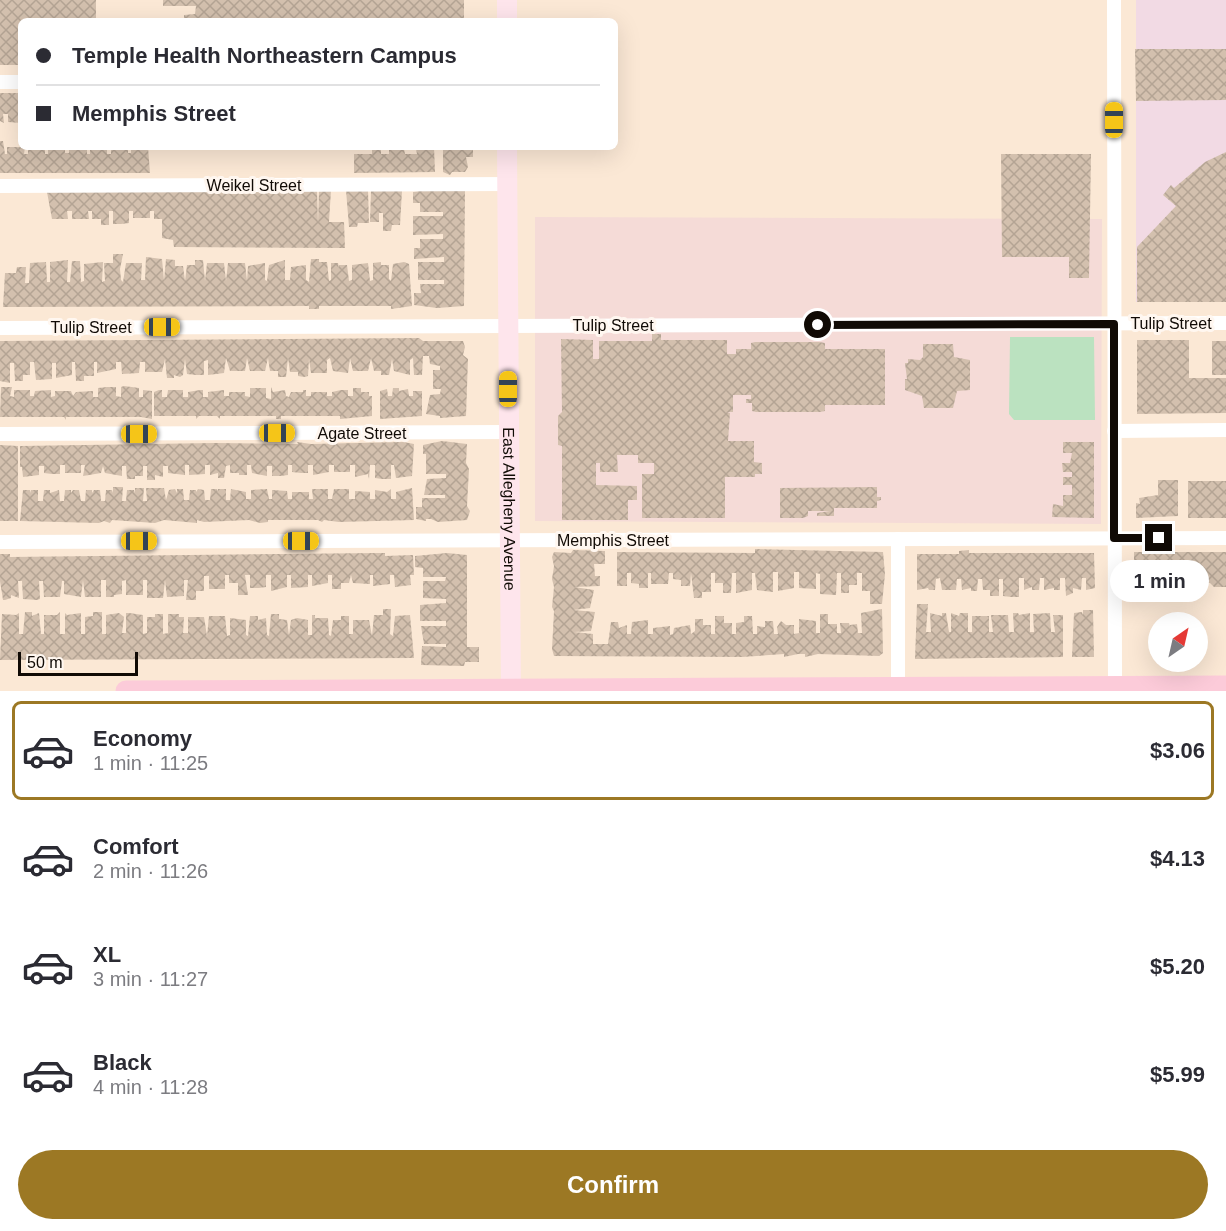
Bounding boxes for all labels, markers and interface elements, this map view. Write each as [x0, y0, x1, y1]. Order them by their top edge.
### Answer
text: Temple Health Northeastern Campus [72, 43, 457, 68]
text: Memphis Street [72, 101, 236, 126]
car [1105, 102, 1123, 138]
street label: Weikel Street [207, 177, 302, 194]
route start [804, 311, 831, 338]
street label: Tulip Street [1130, 315, 1212, 332]
street label: Tulip Street [572, 317, 654, 334]
car [144, 318, 180, 336]
street label: Tulip Street [50, 319, 132, 336]
car [499, 371, 517, 407]
car [259, 424, 295, 442]
car [121, 425, 157, 443]
street label: Agate Street [318, 425, 407, 442]
street label: East Allegheny Avenue [500, 427, 518, 591]
route end [1145, 524, 1172, 551]
car [121, 532, 157, 550]
car [283, 532, 319, 550]
street label: Memphis Street [557, 532, 670, 549]
callout: 1 min [1110, 559, 1208, 601]
text: 1 min [1133, 570, 1186, 592]
north arrow [1148, 612, 1208, 672]
map controls [1148, 612, 1208, 672]
scale bar [18, 649, 138, 676]
text: 50 m [27, 654, 63, 671]
icon: car [21, 724, 75, 778]
text: Economy [93, 726, 192, 751]
text: $3.06 [1150, 738, 1205, 763]
text: 1 min · 11:25 [93, 752, 208, 774]
icon: car [21, 832, 75, 886]
text: Comfort [93, 834, 179, 859]
text: $4.13 [1150, 846, 1205, 871]
text: 2 min · 11:26 [93, 860, 208, 882]
icon: car [21, 940, 75, 994]
text: XL [93, 942, 121, 967]
text: $5.20 [1150, 954, 1205, 979]
text: 3 min · 11:27 [93, 968, 208, 990]
icon: car [21, 1048, 75, 1102]
text: Black [93, 1050, 152, 1075]
text: $5.99 [1150, 1062, 1205, 1087]
text: 4 min · 11:28 [93, 1076, 208, 1098]
button: Confirm [18, 1150, 1208, 1219]

